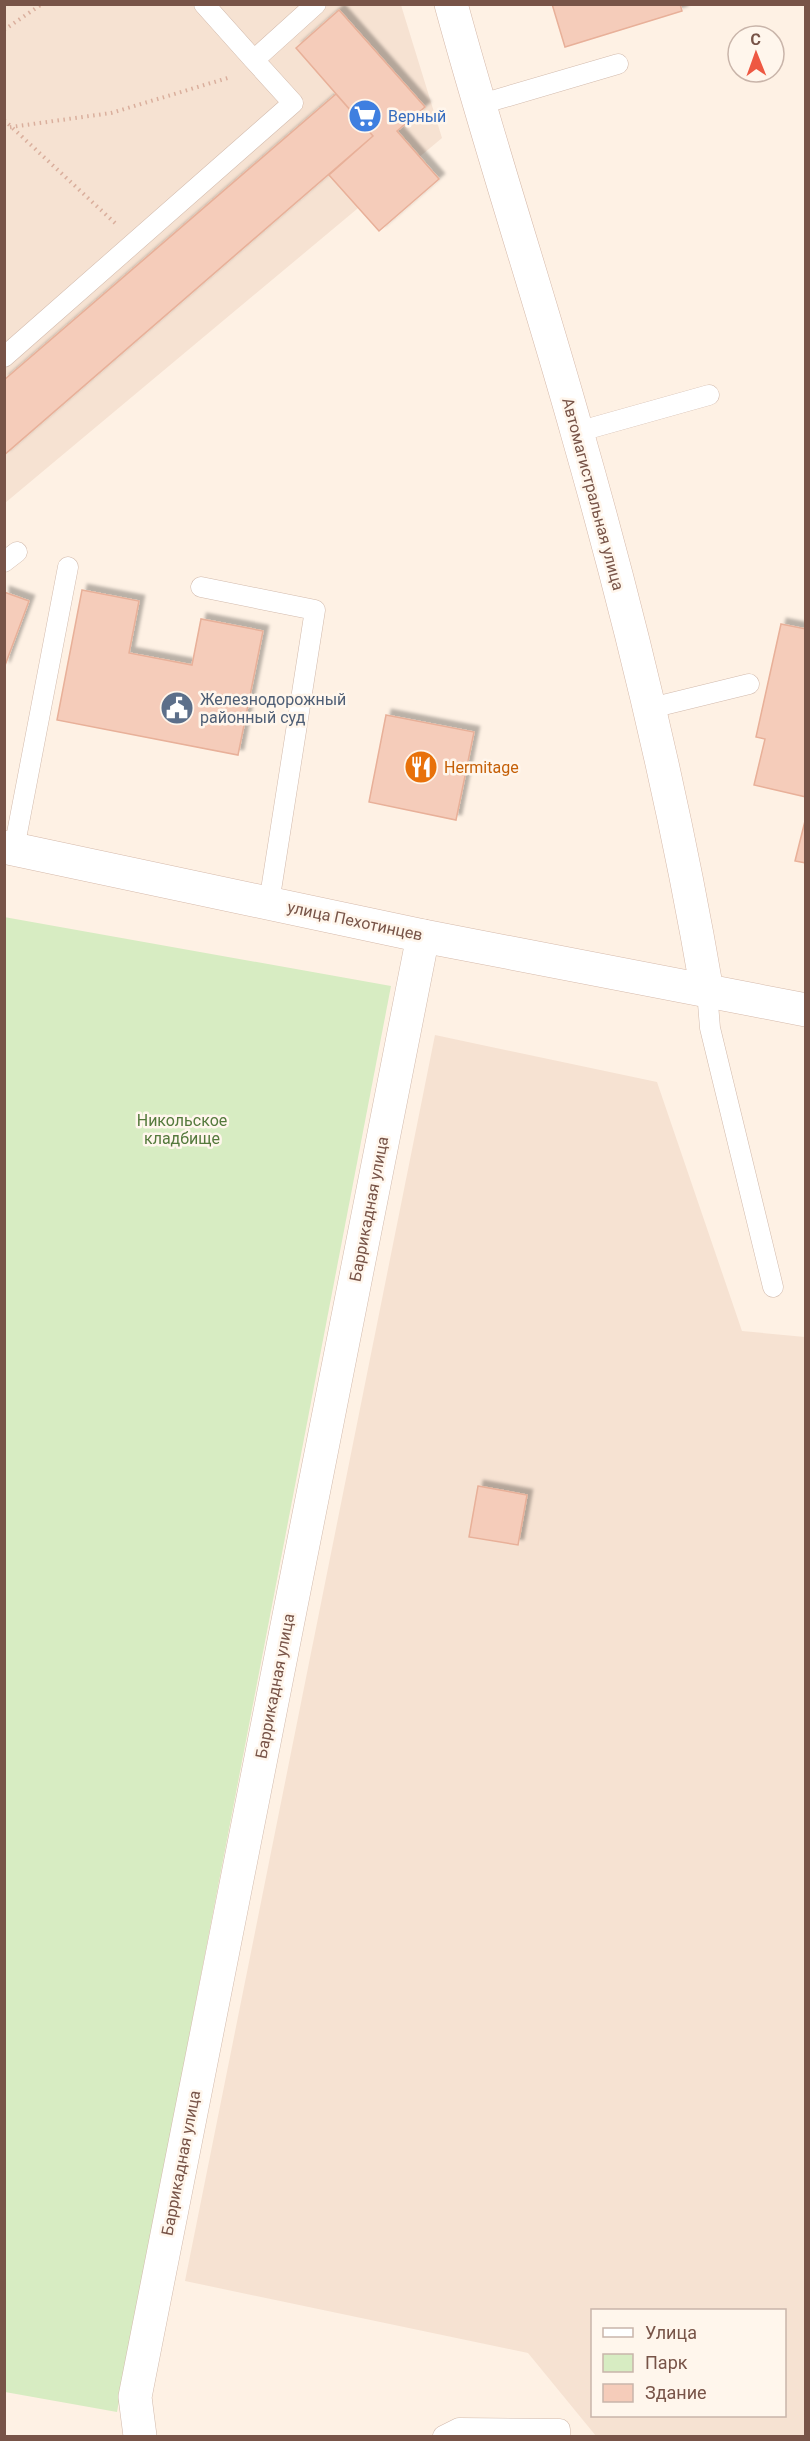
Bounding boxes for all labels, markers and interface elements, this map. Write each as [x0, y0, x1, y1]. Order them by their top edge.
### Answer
north arrow [726, 24, 786, 84]
text: С [750, 30, 761, 49]
supermarket icon: Верный [347, 98, 383, 134]
place label: Верный [388, 107, 446, 126]
street label: Автомагистральная улица [558, 396, 628, 592]
public building icon: Железнодорожный районный суд [159, 690, 195, 726]
place label: Железнодорожный районный суд [200, 690, 346, 727]
restaurant icon: Hermitage [403, 749, 439, 785]
place label: Hermitage [444, 758, 519, 777]
street label: улица Пехотинцев [286, 897, 424, 945]
park label: Никольское кладбище [137, 1111, 227, 1148]
street label: Баррикадная улица [346, 1135, 392, 1283]
street label: Баррикадная улица [252, 1612, 298, 1760]
street label: Баррикадная улица [158, 2089, 204, 2237]
legend [591, 2309, 786, 2417]
text: Улица [645, 2322, 697, 2343]
text: Парк [645, 2352, 688, 2373]
text: Здание [645, 2382, 707, 2403]

